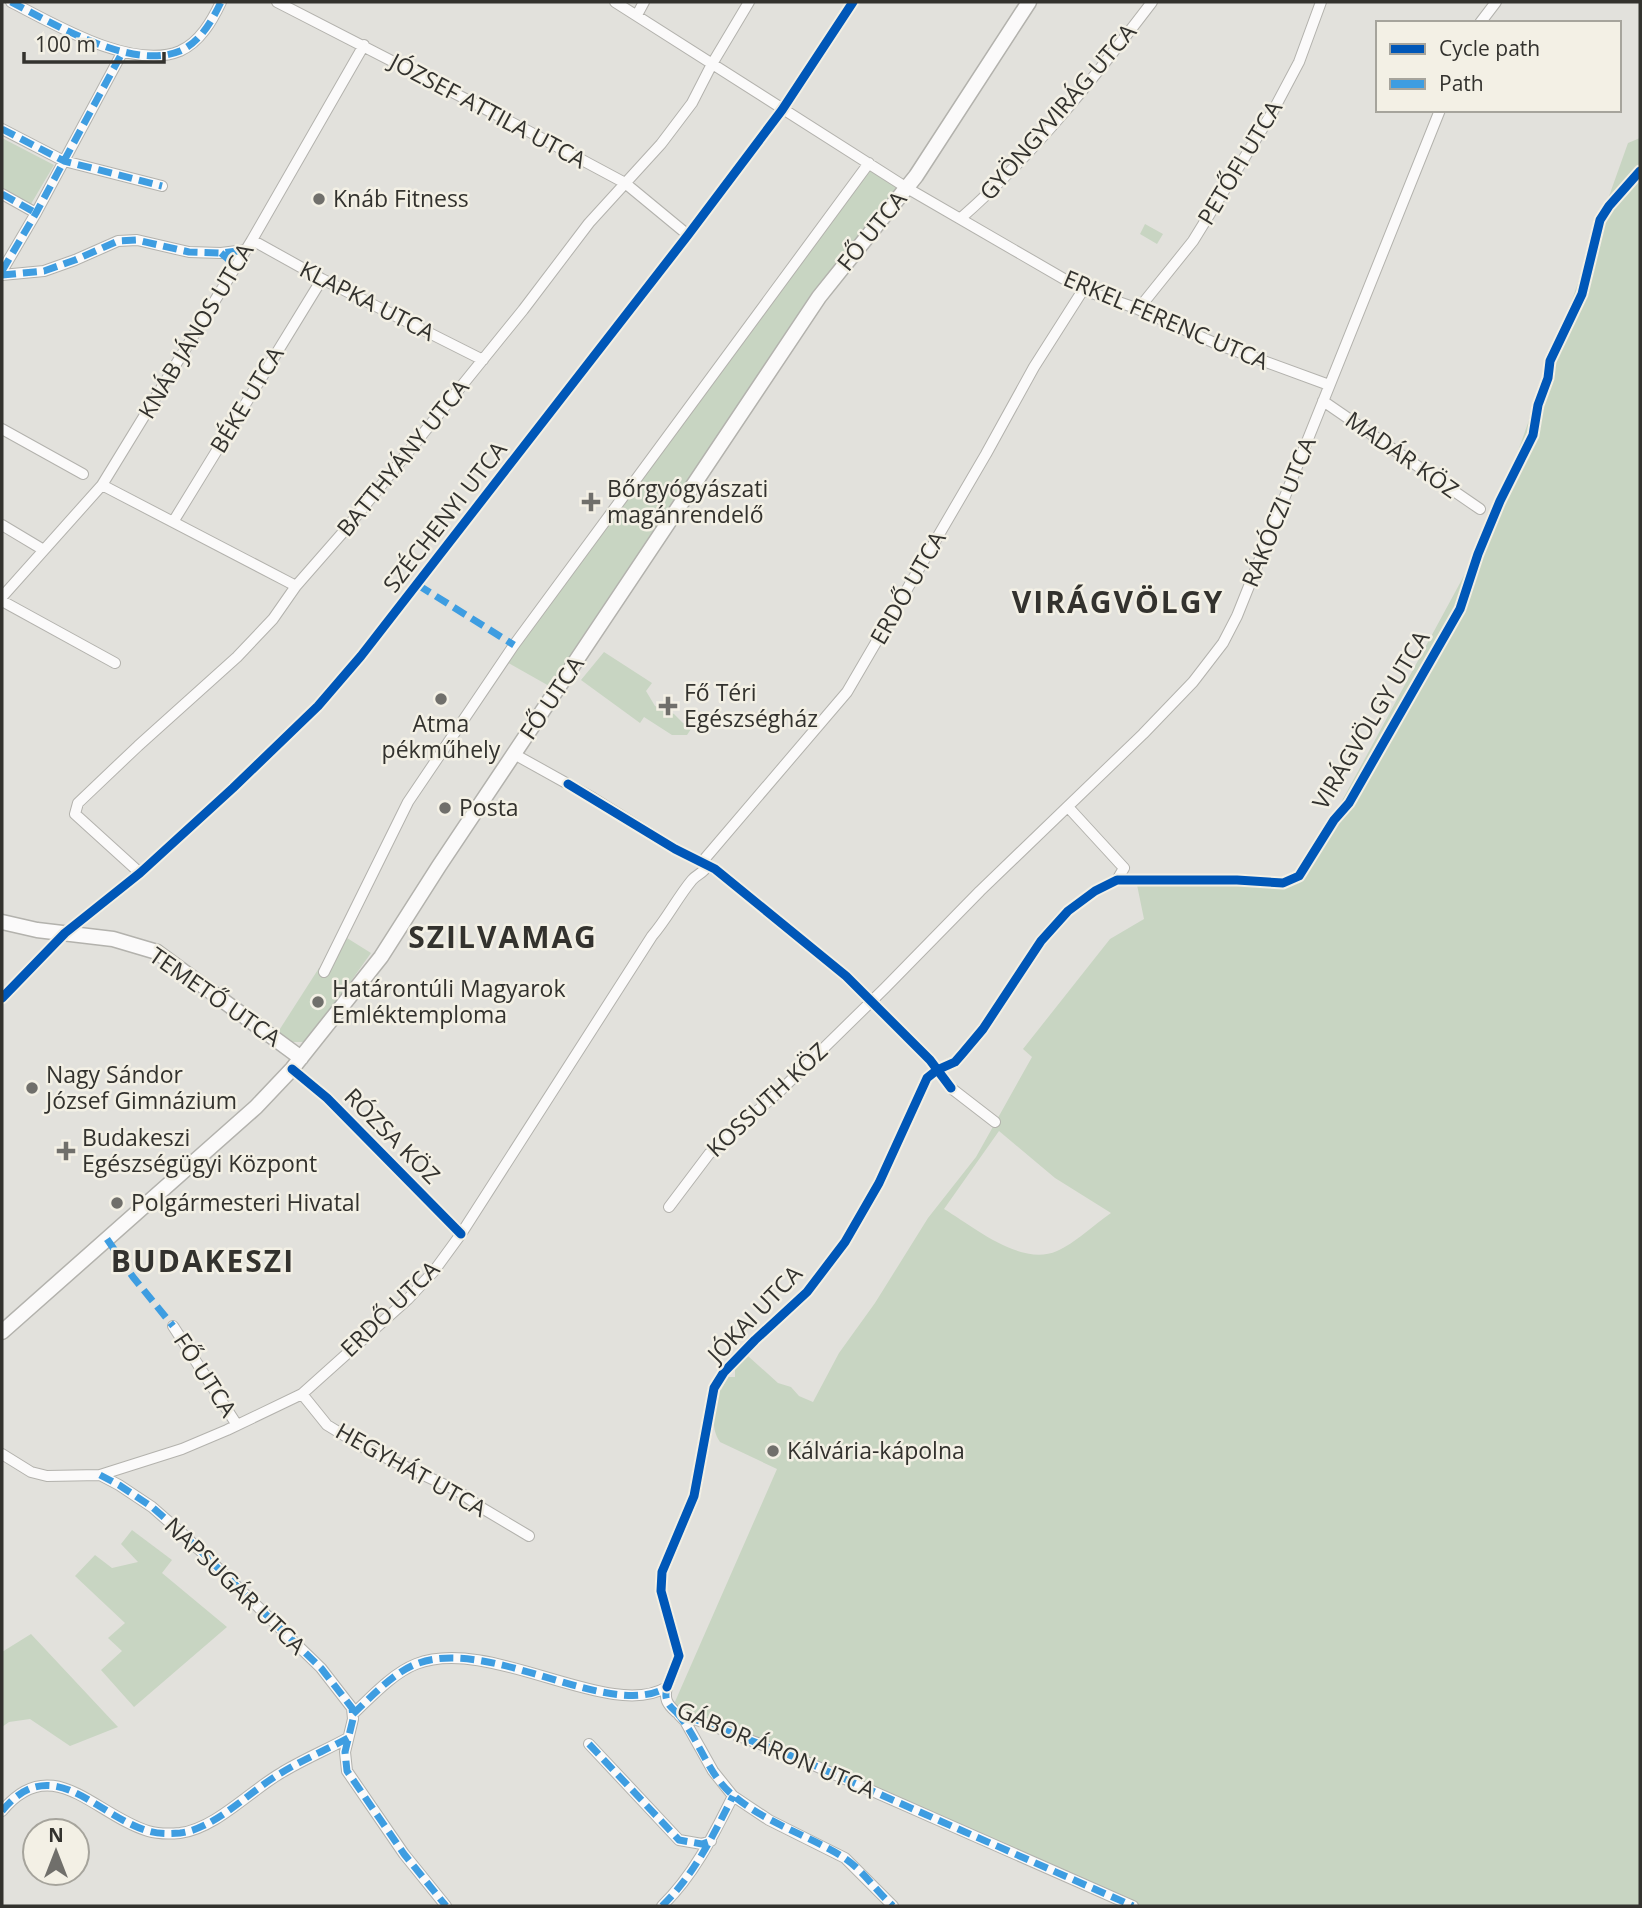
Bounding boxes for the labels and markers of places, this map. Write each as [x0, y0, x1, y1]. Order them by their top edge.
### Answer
place label: Knáb Fitness [333, 182, 469, 214]
marker: Knáb Fitness [311, 191, 327, 207]
place label: Bőrgyógyászati magánrendelő [607, 472, 768, 530]
marker: Bőrgyógyászati magánrendelő [581, 492, 601, 512]
place label: Fő Téri Egészségház [684, 676, 818, 734]
marker: Atma pékműhely [433, 691, 449, 707]
marker: Fő Téri Egészségház [658, 696, 678, 716]
place label: Atma pékműhely [382, 707, 501, 765]
place label: Posta [459, 791, 519, 823]
marker: Posta [437, 800, 453, 816]
place label: Határontúli Magyarok Emléktemploma [332, 972, 566, 1030]
marker: Határontúli Magyarok Emléktemploma [310, 994, 326, 1010]
place label: Nagy Sándor József Gimnázium [44, 1058, 237, 1116]
marker: Nagy Sándor József Gimnázium [24, 1080, 40, 1096]
place label: Budakeszi Egészségügyi Központ [82, 1121, 317, 1179]
marker: Budakeszi Egészségügyi Központ [56, 1141, 76, 1161]
place label: Polgármesteri Hivatal [131, 1186, 360, 1218]
marker: Polgármesteri Hivatal [109, 1195, 125, 1211]
place label: Kálvária-kápolna [787, 1434, 965, 1466]
marker: Kálvária-kápolna [765, 1443, 781, 1459]

